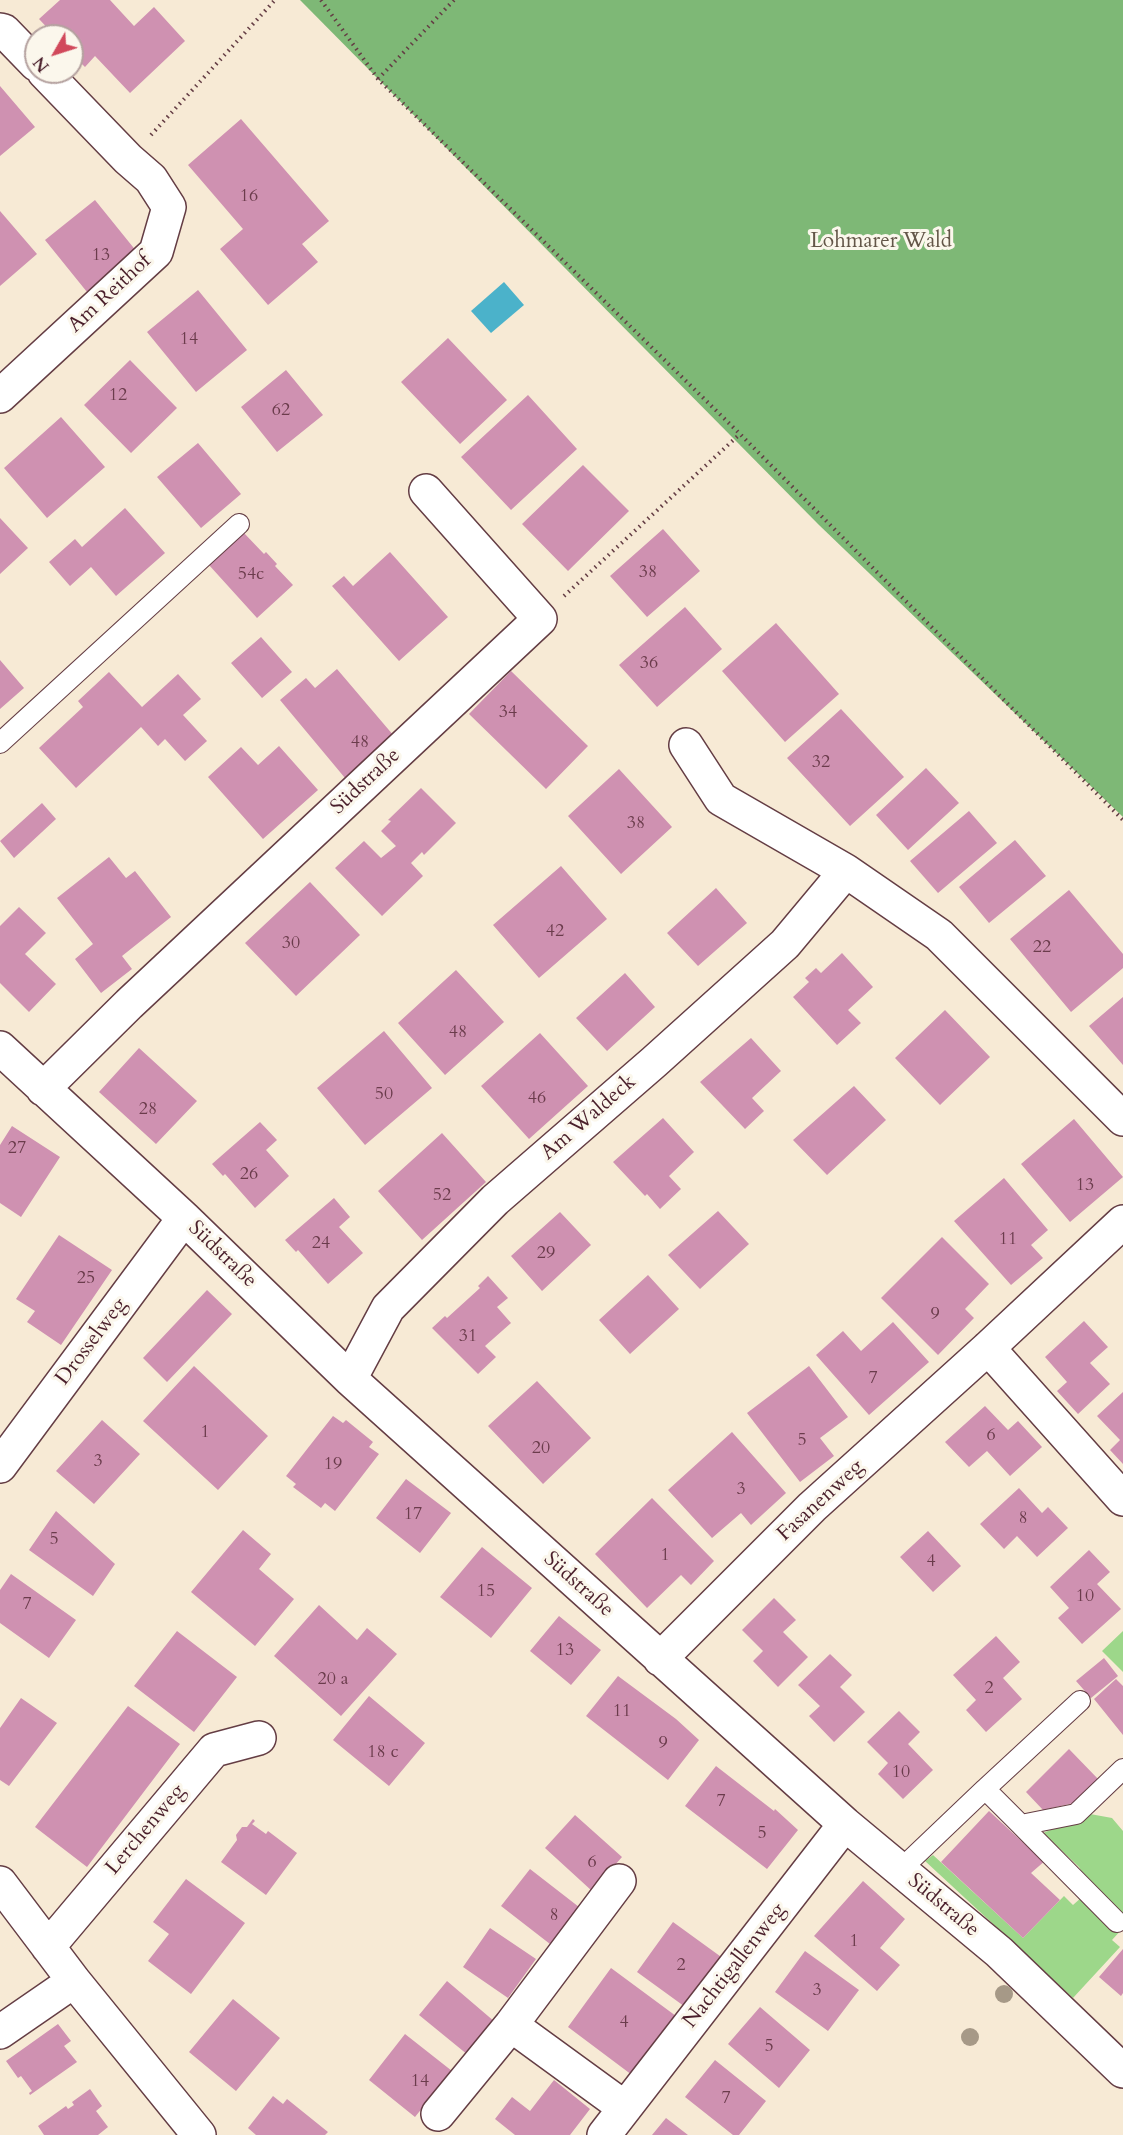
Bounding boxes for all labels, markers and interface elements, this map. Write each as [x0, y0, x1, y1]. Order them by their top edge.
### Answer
north arrow [24, 24, 84, 84]
text: N [29, 52, 54, 76]
house number: 16 [240, 186, 258, 208]
park label: Lohmarer Wald [810, 229, 952, 255]
house number: 13 [92, 245, 110, 267]
street label: Am Reithof [63, 249, 157, 339]
house number: 14 [180, 329, 198, 351]
house number: 12 [109, 385, 127, 407]
house number: 62 [272, 400, 290, 422]
house number: 38 [639, 562, 657, 584]
house number: 54c [238, 564, 264, 586]
house number: 36 [640, 653, 658, 675]
house number: 34 [499, 702, 517, 724]
house number: 48 [351, 732, 369, 754]
street label: Südstraße [326, 744, 406, 820]
house number: 32 [812, 752, 830, 774]
house number: 38 [627, 813, 645, 835]
house number: 42 [546, 921, 564, 943]
house number: 30 [282, 933, 300, 955]
house number: 22 [1033, 937, 1051, 959]
house number: 48 [449, 1022, 467, 1044]
street label: Am Waldeck [536, 1070, 642, 1166]
house number: 50 [375, 1084, 393, 1106]
house number: 46 [528, 1088, 546, 1110]
house number: 28 [139, 1099, 157, 1121]
house number: 27 [8, 1138, 26, 1160]
house number: 26 [240, 1164, 258, 1186]
house number: 13 [1076, 1175, 1094, 1197]
house number: 52 [433, 1185, 451, 1207]
street label: Südstraße [182, 1216, 262, 1294]
house number: 11 [999, 1229, 1017, 1251]
house number: 24 [312, 1233, 330, 1255]
house number: 29 [537, 1243, 555, 1265]
house number: 25 [77, 1268, 95, 1290]
street label: Drosselweg [51, 1293, 133, 1391]
house number: 9 [930, 1304, 940, 1326]
house number: 31 [459, 1326, 477, 1348]
house number: 7 [868, 1368, 878, 1390]
house number: 1 [200, 1422, 210, 1444]
house number: 6 [986, 1425, 996, 1447]
house number: 5 [797, 1430, 807, 1452]
house number: 20 [532, 1438, 550, 1460]
house number: 3 [93, 1451, 103, 1473]
house number: 19 [324, 1454, 342, 1476]
street label: Fasanenweg [773, 1455, 869, 1547]
house number: 3 [736, 1479, 746, 1501]
house number: 17 [404, 1504, 422, 1526]
house number: 8 [1018, 1508, 1028, 1530]
house number: 5 [49, 1529, 59, 1551]
house number: 1 [660, 1545, 670, 1567]
street label: Südstraße [538, 1547, 618, 1623]
house number: 4 [926, 1551, 936, 1573]
house number: 15 [477, 1581, 495, 1603]
house number: 10 [1076, 1586, 1094, 1608]
house number: 7 [22, 1594, 32, 1616]
house number: 13 [556, 1640, 574, 1662]
house number: 20 a [317, 1669, 349, 1691]
house number: 2 [984, 1678, 994, 1700]
house number: 11 [613, 1701, 631, 1723]
house number: 9 [658, 1733, 668, 1755]
house number: 18 c [367, 1742, 399, 1764]
house number: 10 [892, 1762, 910, 1784]
street label: Lerchenweg [101, 1780, 191, 1880]
house number: 7 [716, 1791, 726, 1813]
house number: 5 [757, 1823, 767, 1845]
house number: 6 [587, 1852, 597, 1874]
street label: Südstraße [902, 1869, 984, 1943]
street label: Nachtigallenweg [678, 1898, 792, 2034]
house number: 8 [549, 1905, 559, 1927]
house number: 1 [849, 1931, 859, 1953]
house number: 2 [676, 1955, 686, 1977]
house number: 3 [812, 1980, 822, 2002]
house number: 4 [619, 2012, 629, 2034]
house number: 5 [764, 2036, 774, 2058]
house number: 14 [411, 2071, 429, 2093]
house number: 7 [721, 2088, 731, 2110]

